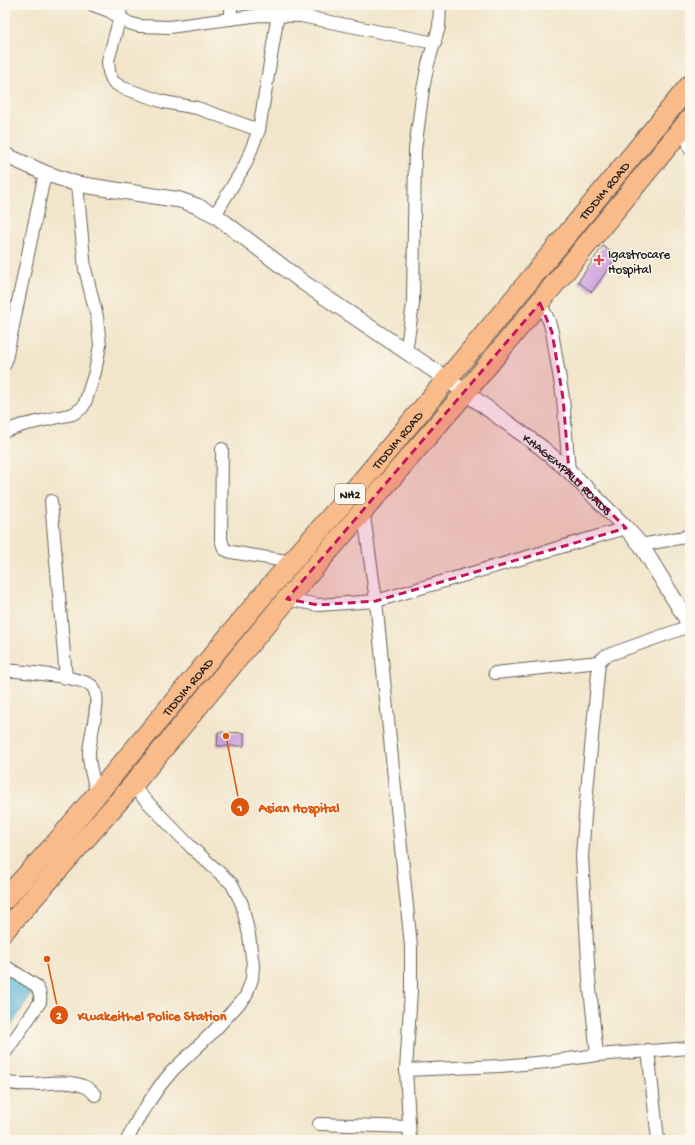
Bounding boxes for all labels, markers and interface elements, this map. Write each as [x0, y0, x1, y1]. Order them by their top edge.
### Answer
street label: TIDDIM ROAD [577, 159, 634, 225]
place label: Igastrocare Hospital [608, 248, 670, 278]
marker: Igastrocare Hospital [593, 254, 605, 266]
street label: TIDDIM ROAD [369, 408, 428, 474]
street label: KHAGEMPALLI ROADS [519, 431, 614, 520]
road number: NH2 [335, 484, 365, 504]
street label: TIDDIM ROAD [160, 655, 218, 721]
callout: Asian Hospital [230, 794, 347, 820]
text: Asian Hospital [257, 801, 340, 818]
text: 1 [237, 802, 243, 816]
callout: Kwakeithel Police Station [49, 1002, 234, 1028]
text: Kwakeithel Police Station [77, 1009, 227, 1026]
text: 2 [56, 1010, 62, 1024]

